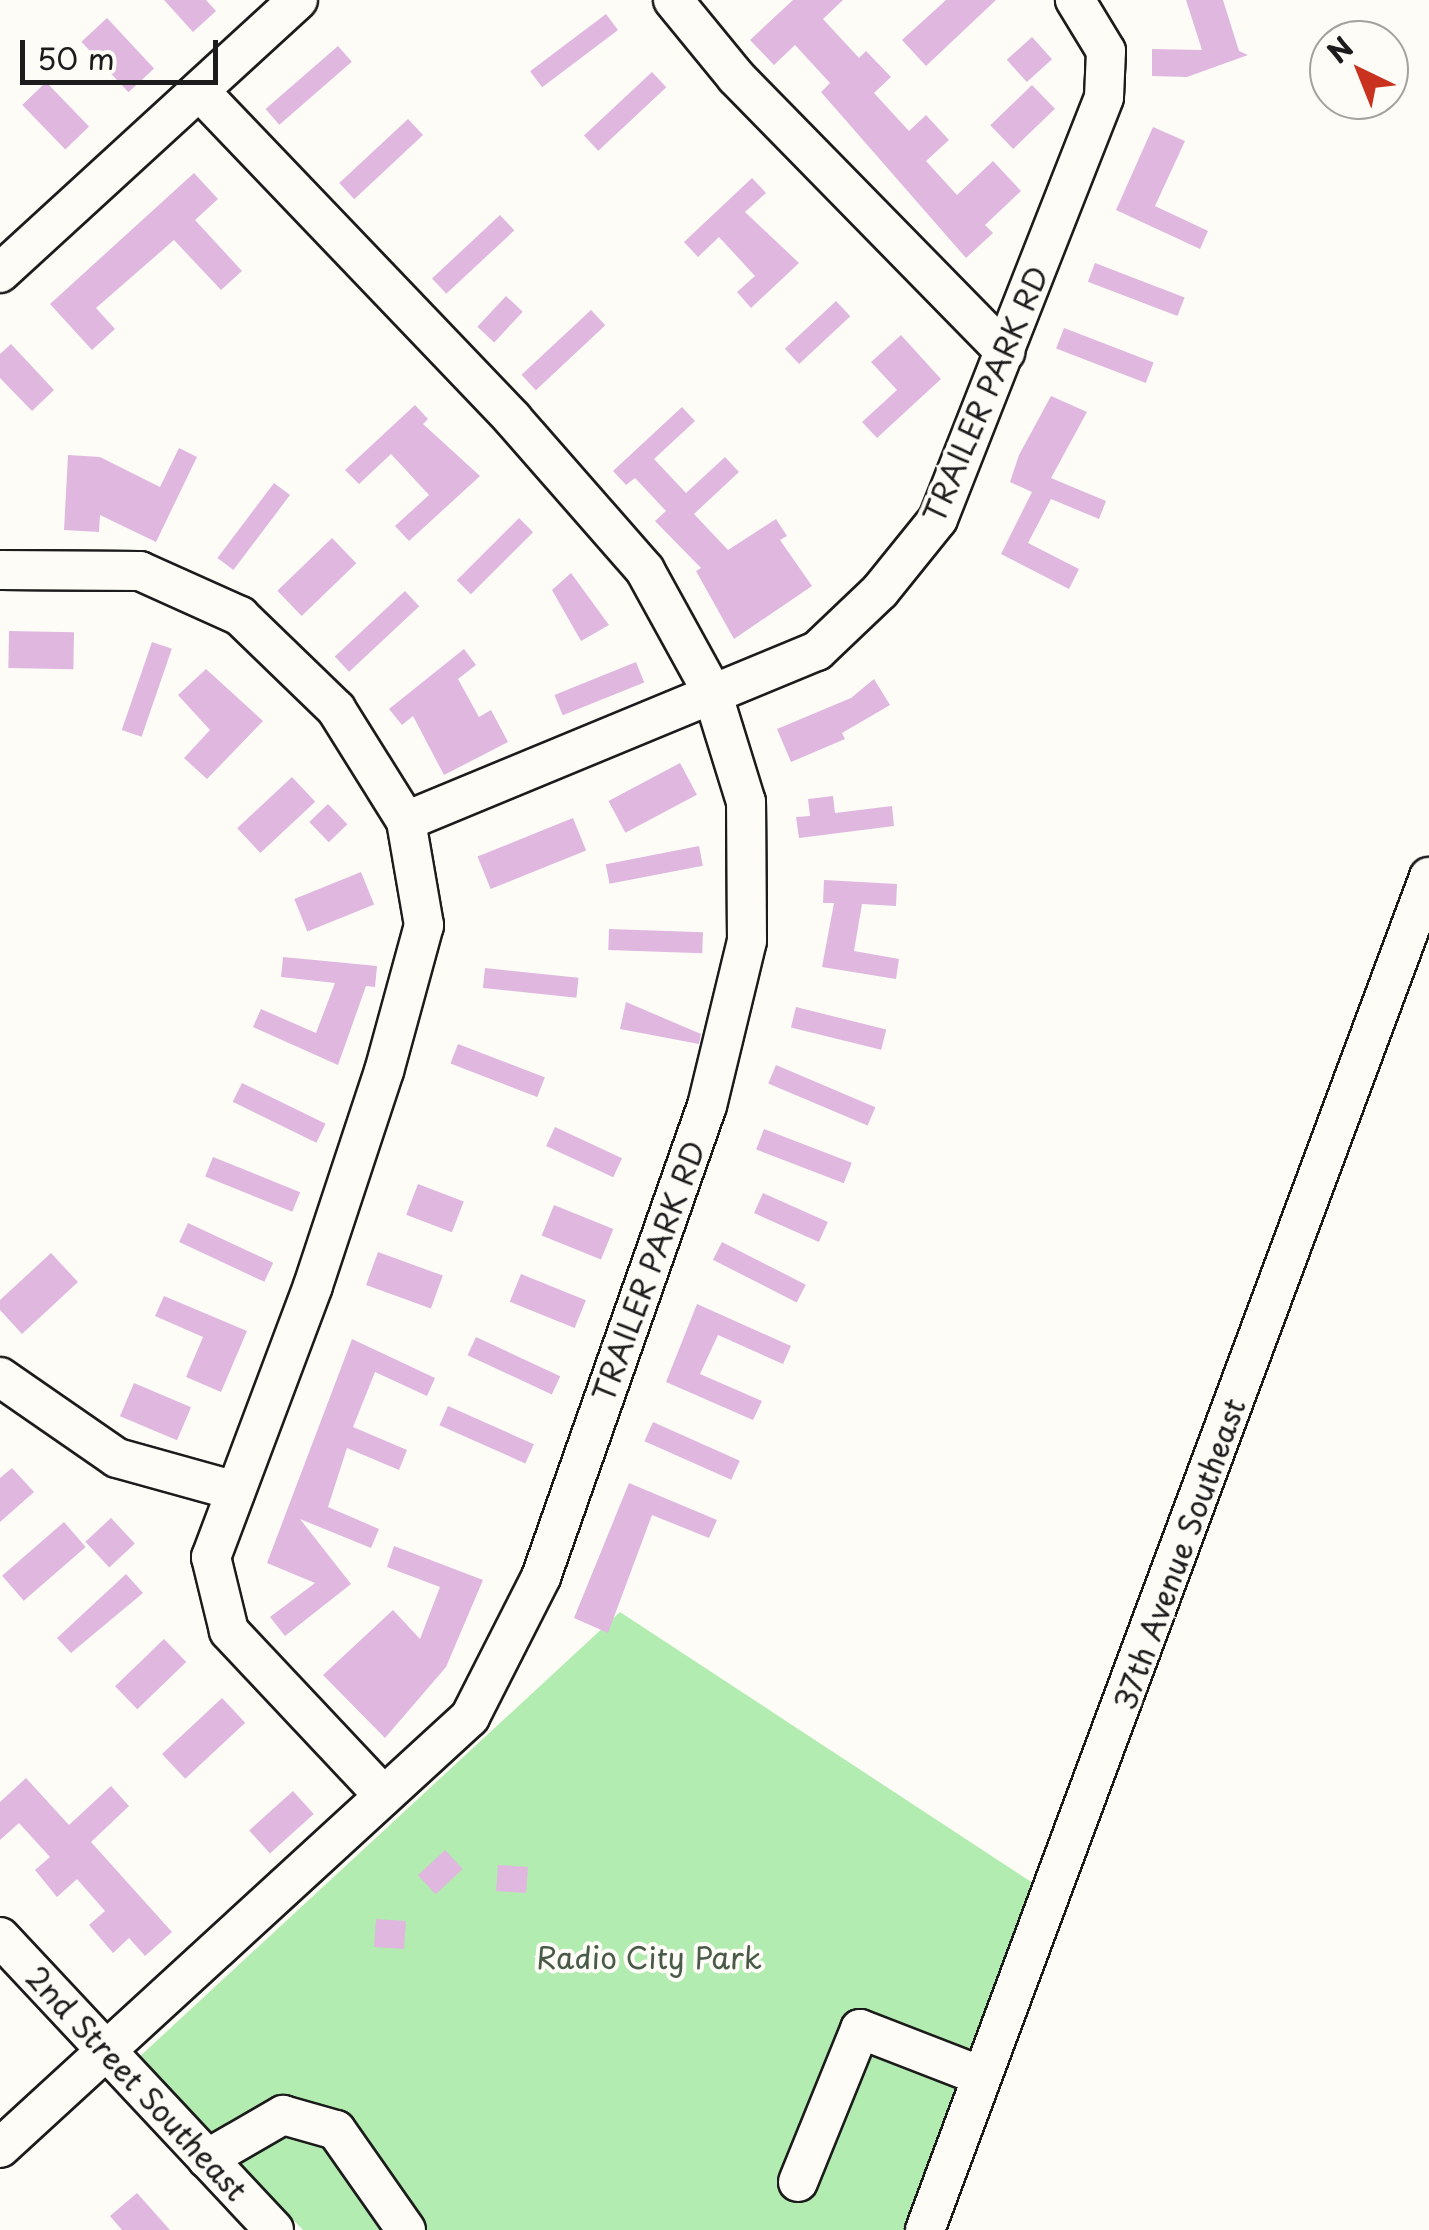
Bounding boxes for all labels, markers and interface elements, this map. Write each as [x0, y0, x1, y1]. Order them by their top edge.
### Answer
scale bar [25, 20, 222, 82]
north arrow [1309, 20, 1409, 120]
text: N [1317, 26, 1362, 72]
text: 50 m [37, 35, 115, 80]
street label: TRAILER PARK RD [914, 259, 1056, 529]
street label: TRAILER PARK RD [583, 1134, 713, 1408]
street label: 37th Avenue Southeast [1106, 1393, 1252, 1715]
park label: Radio City Park [535, 1939, 763, 1975]
street label: 2nd Street Southeast [19, 1958, 255, 2208]

